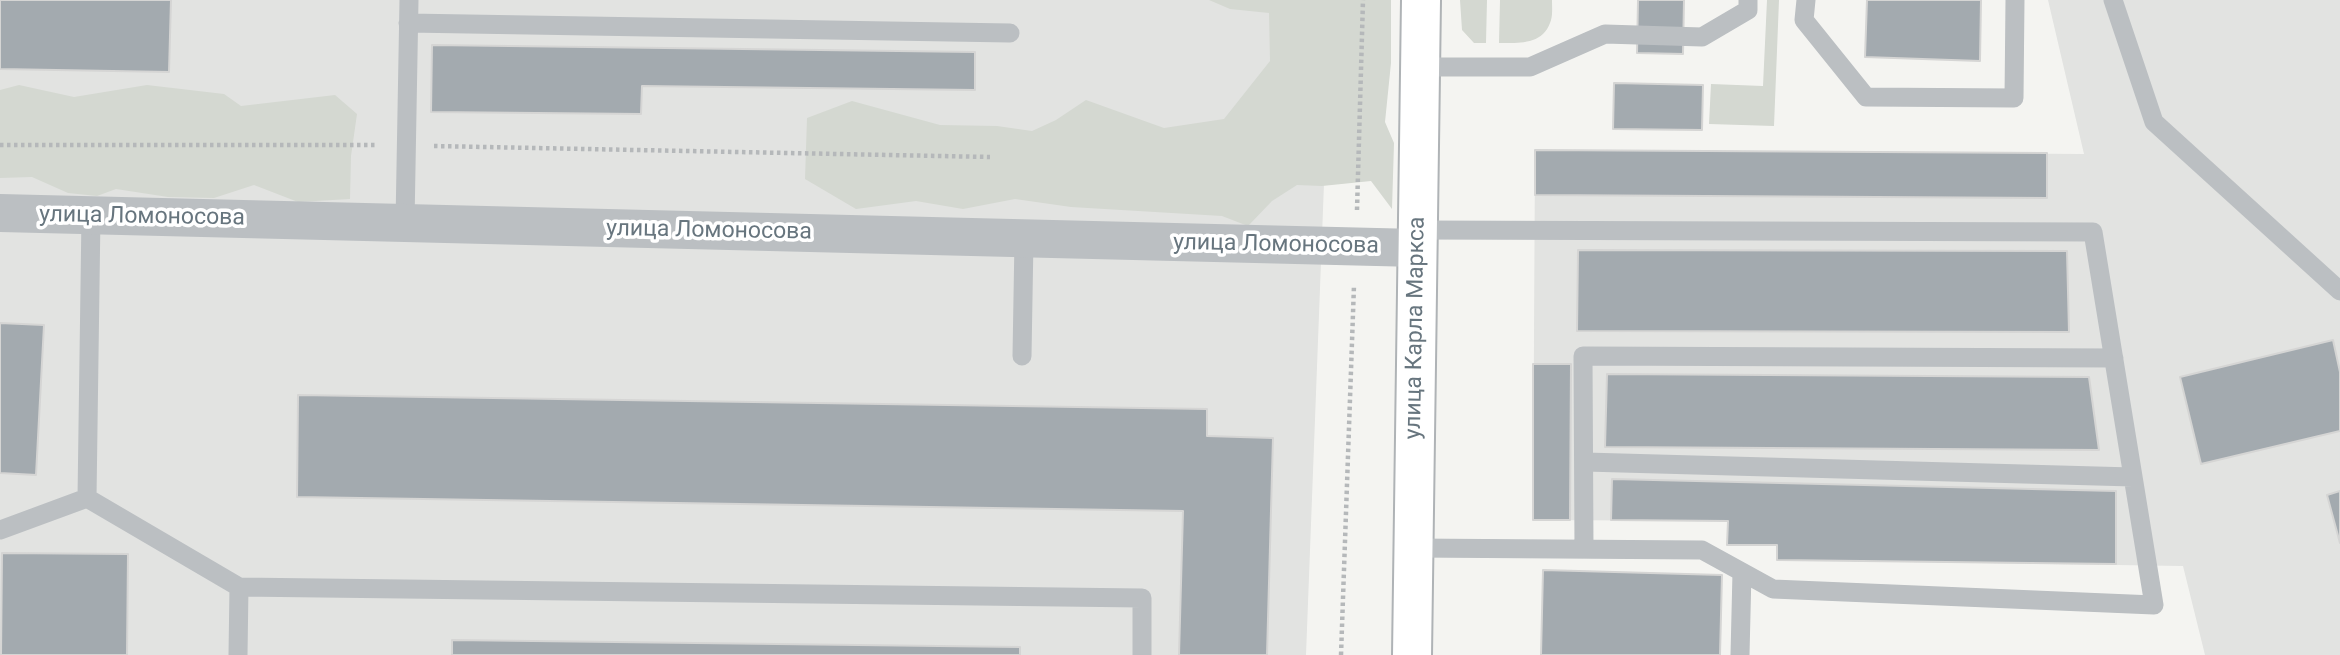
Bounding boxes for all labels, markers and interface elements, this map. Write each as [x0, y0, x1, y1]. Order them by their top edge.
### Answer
street label: улица Ломоносова [39, 201, 245, 233]
street label: улица Ломоносова [606, 215, 812, 247]
street label: улица Карла Маркса [1400, 216, 1432, 440]
street label: улица Ломоносова [1173, 229, 1379, 261]

